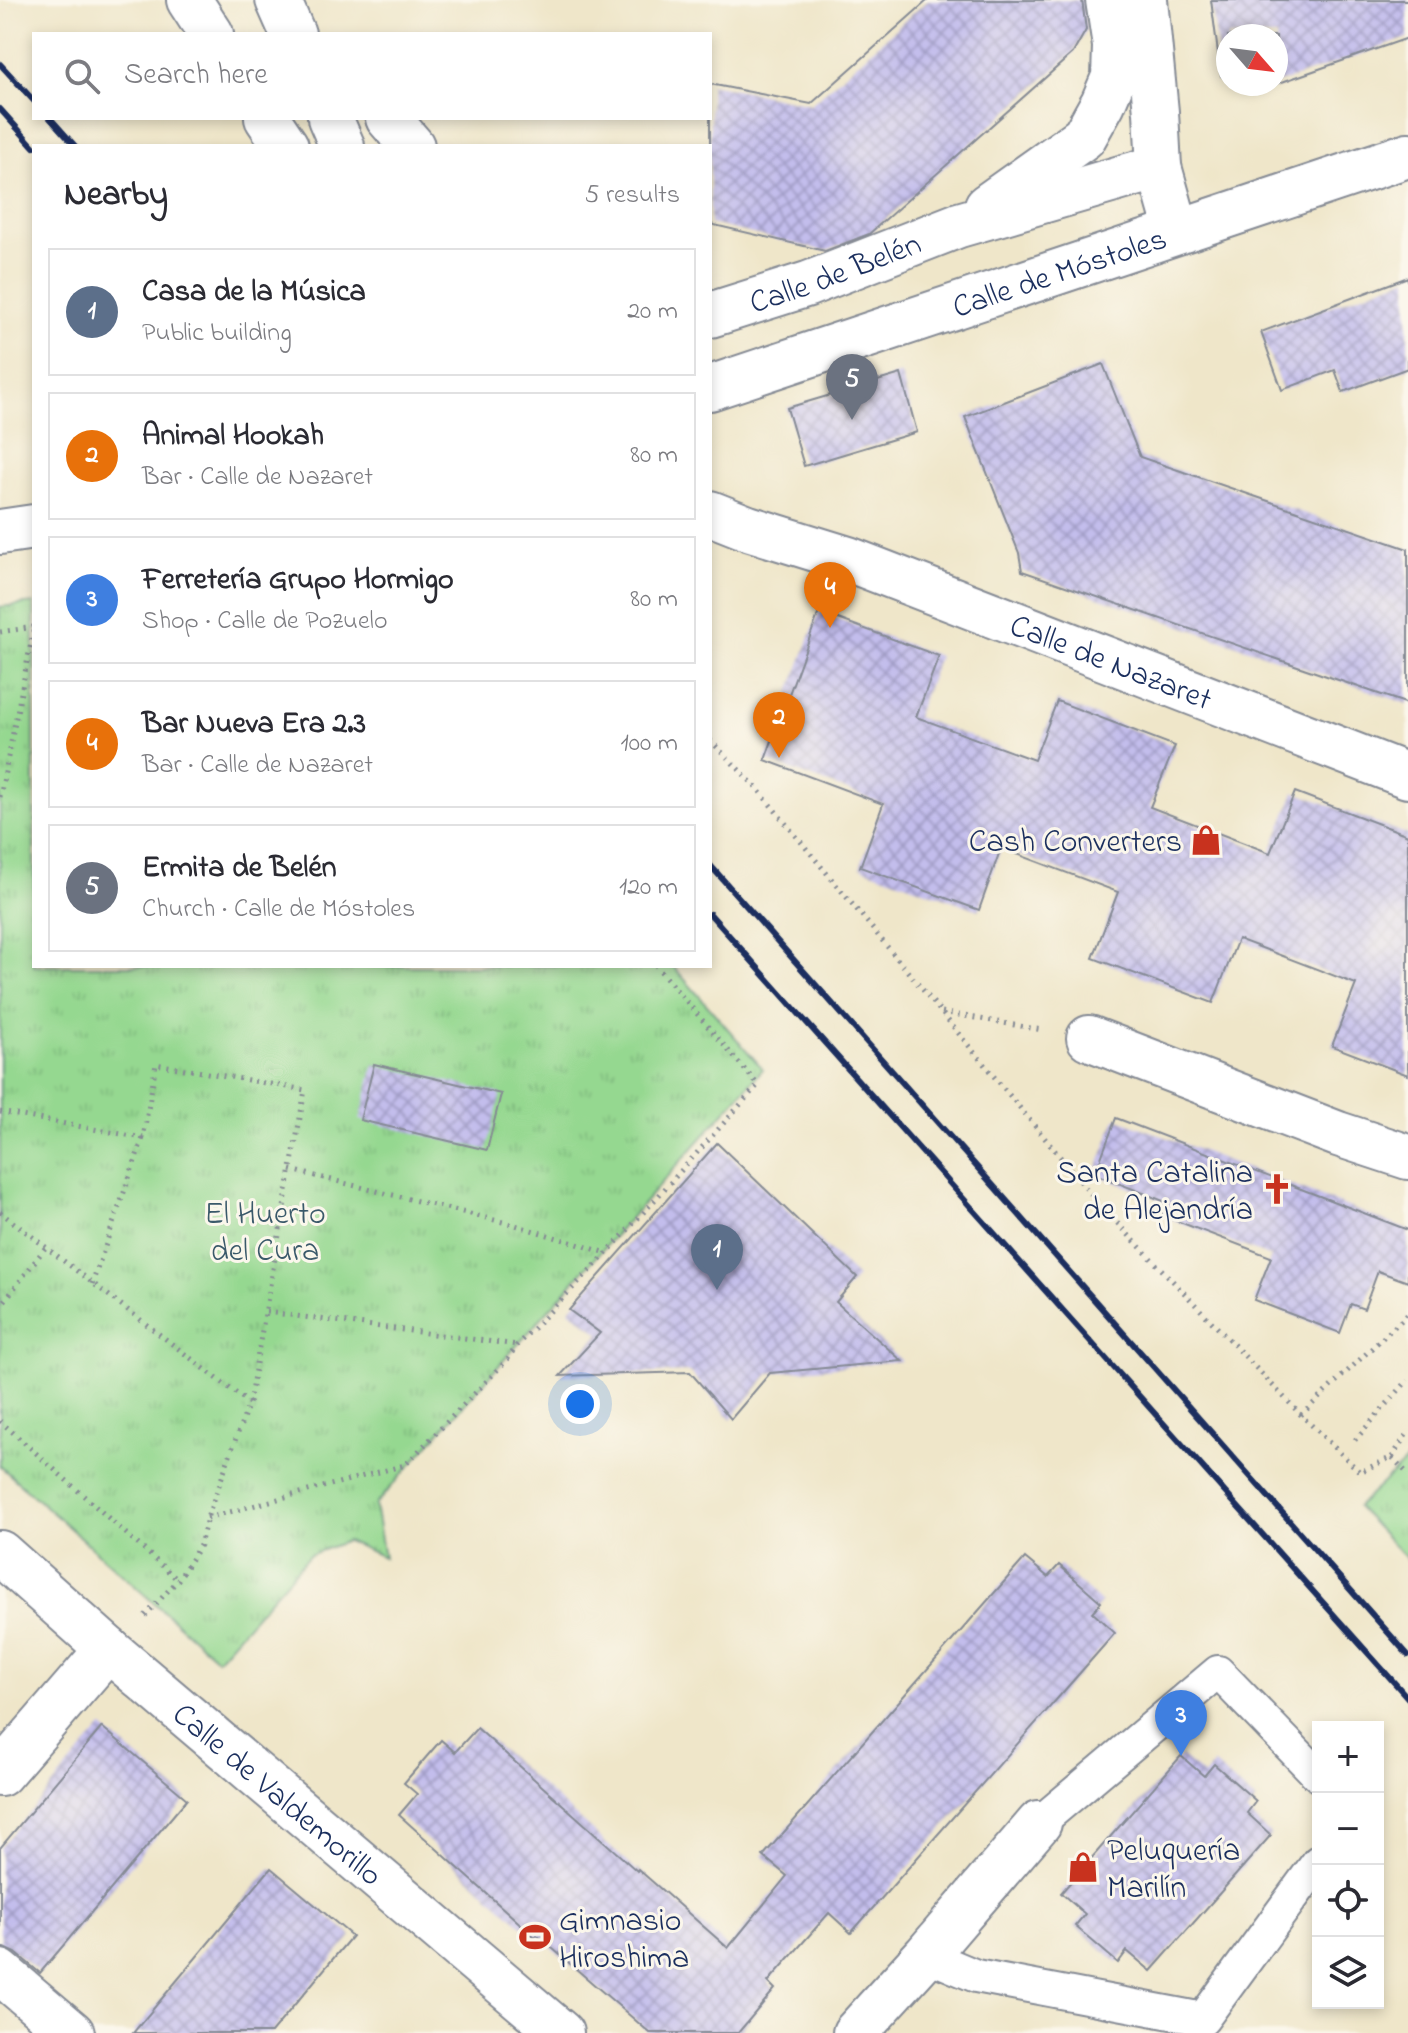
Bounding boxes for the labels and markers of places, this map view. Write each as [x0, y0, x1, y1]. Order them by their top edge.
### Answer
pin: 5 [826, 354, 878, 420]
pin: 4 [804, 562, 856, 628]
pin: 2 [753, 692, 805, 758]
place label: Cash Converters [969, 820, 1182, 867]
shop icon: Cash Converters [1189, 823, 1223, 857]
place label: Santa Catalina de Alejandría [1056, 1151, 1253, 1235]
church icon: Santa Catalina de Alejandría [1260, 1172, 1294, 1206]
pin: 1 [691, 1224, 743, 1290]
pin: 3 [1155, 1690, 1207, 1756]
place label: Peluquería Marilín [1107, 1829, 1240, 1913]
shop icon: Peluquería Marilín [1066, 1850, 1100, 1884]
place label: Gimnasio Hiroshima [559, 1899, 689, 1983]
sports icon: Gimnasio Hiroshima [518, 1920, 552, 1954]

